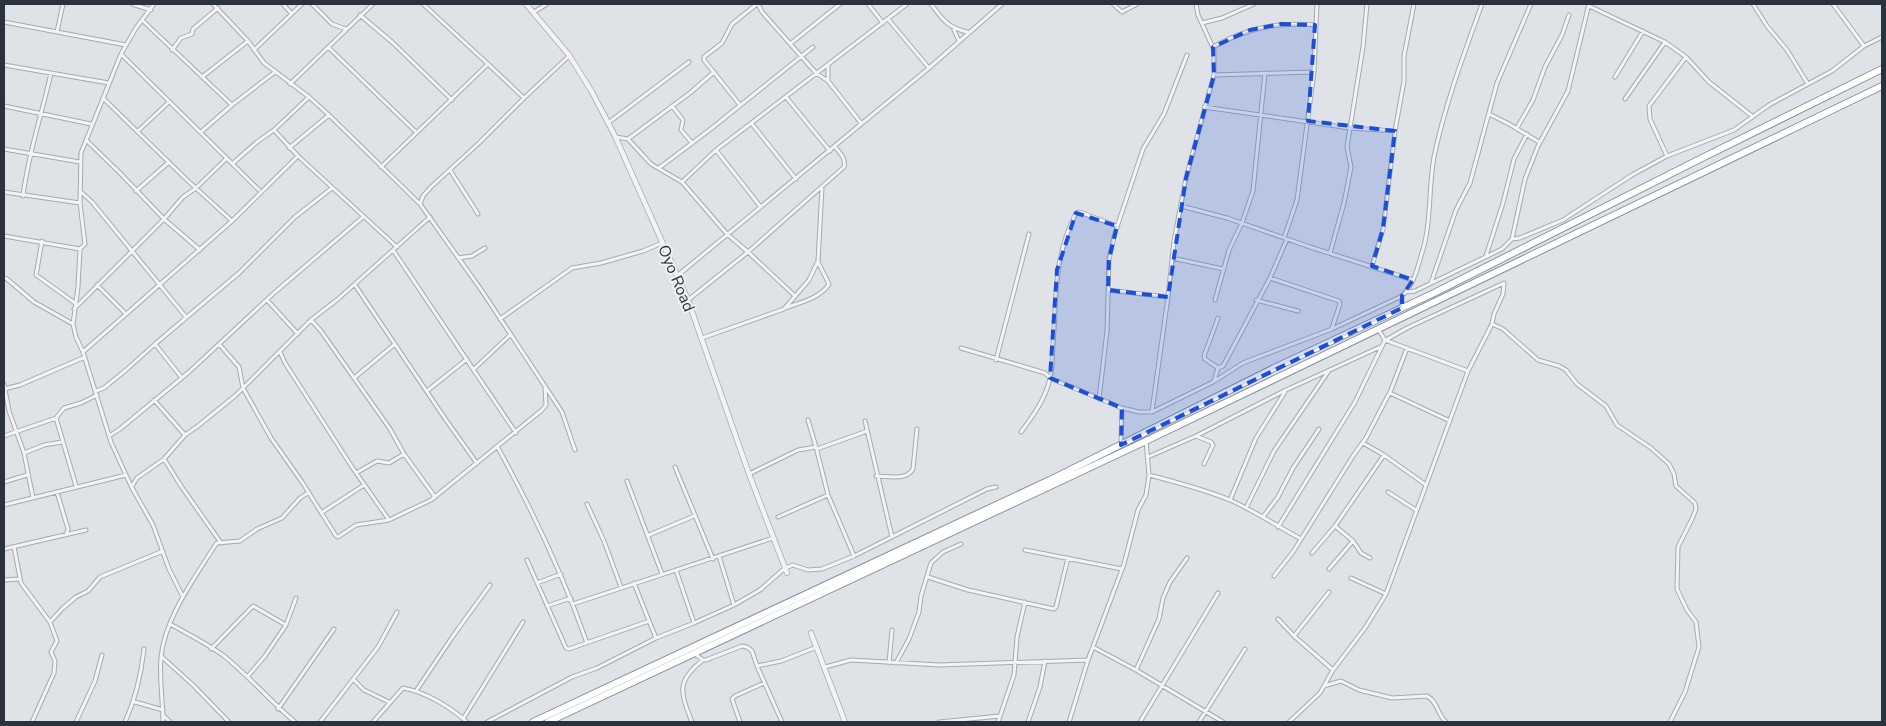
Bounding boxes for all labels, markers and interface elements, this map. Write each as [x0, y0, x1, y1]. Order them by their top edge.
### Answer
street label: Oyo Road [652, 242, 700, 315]

